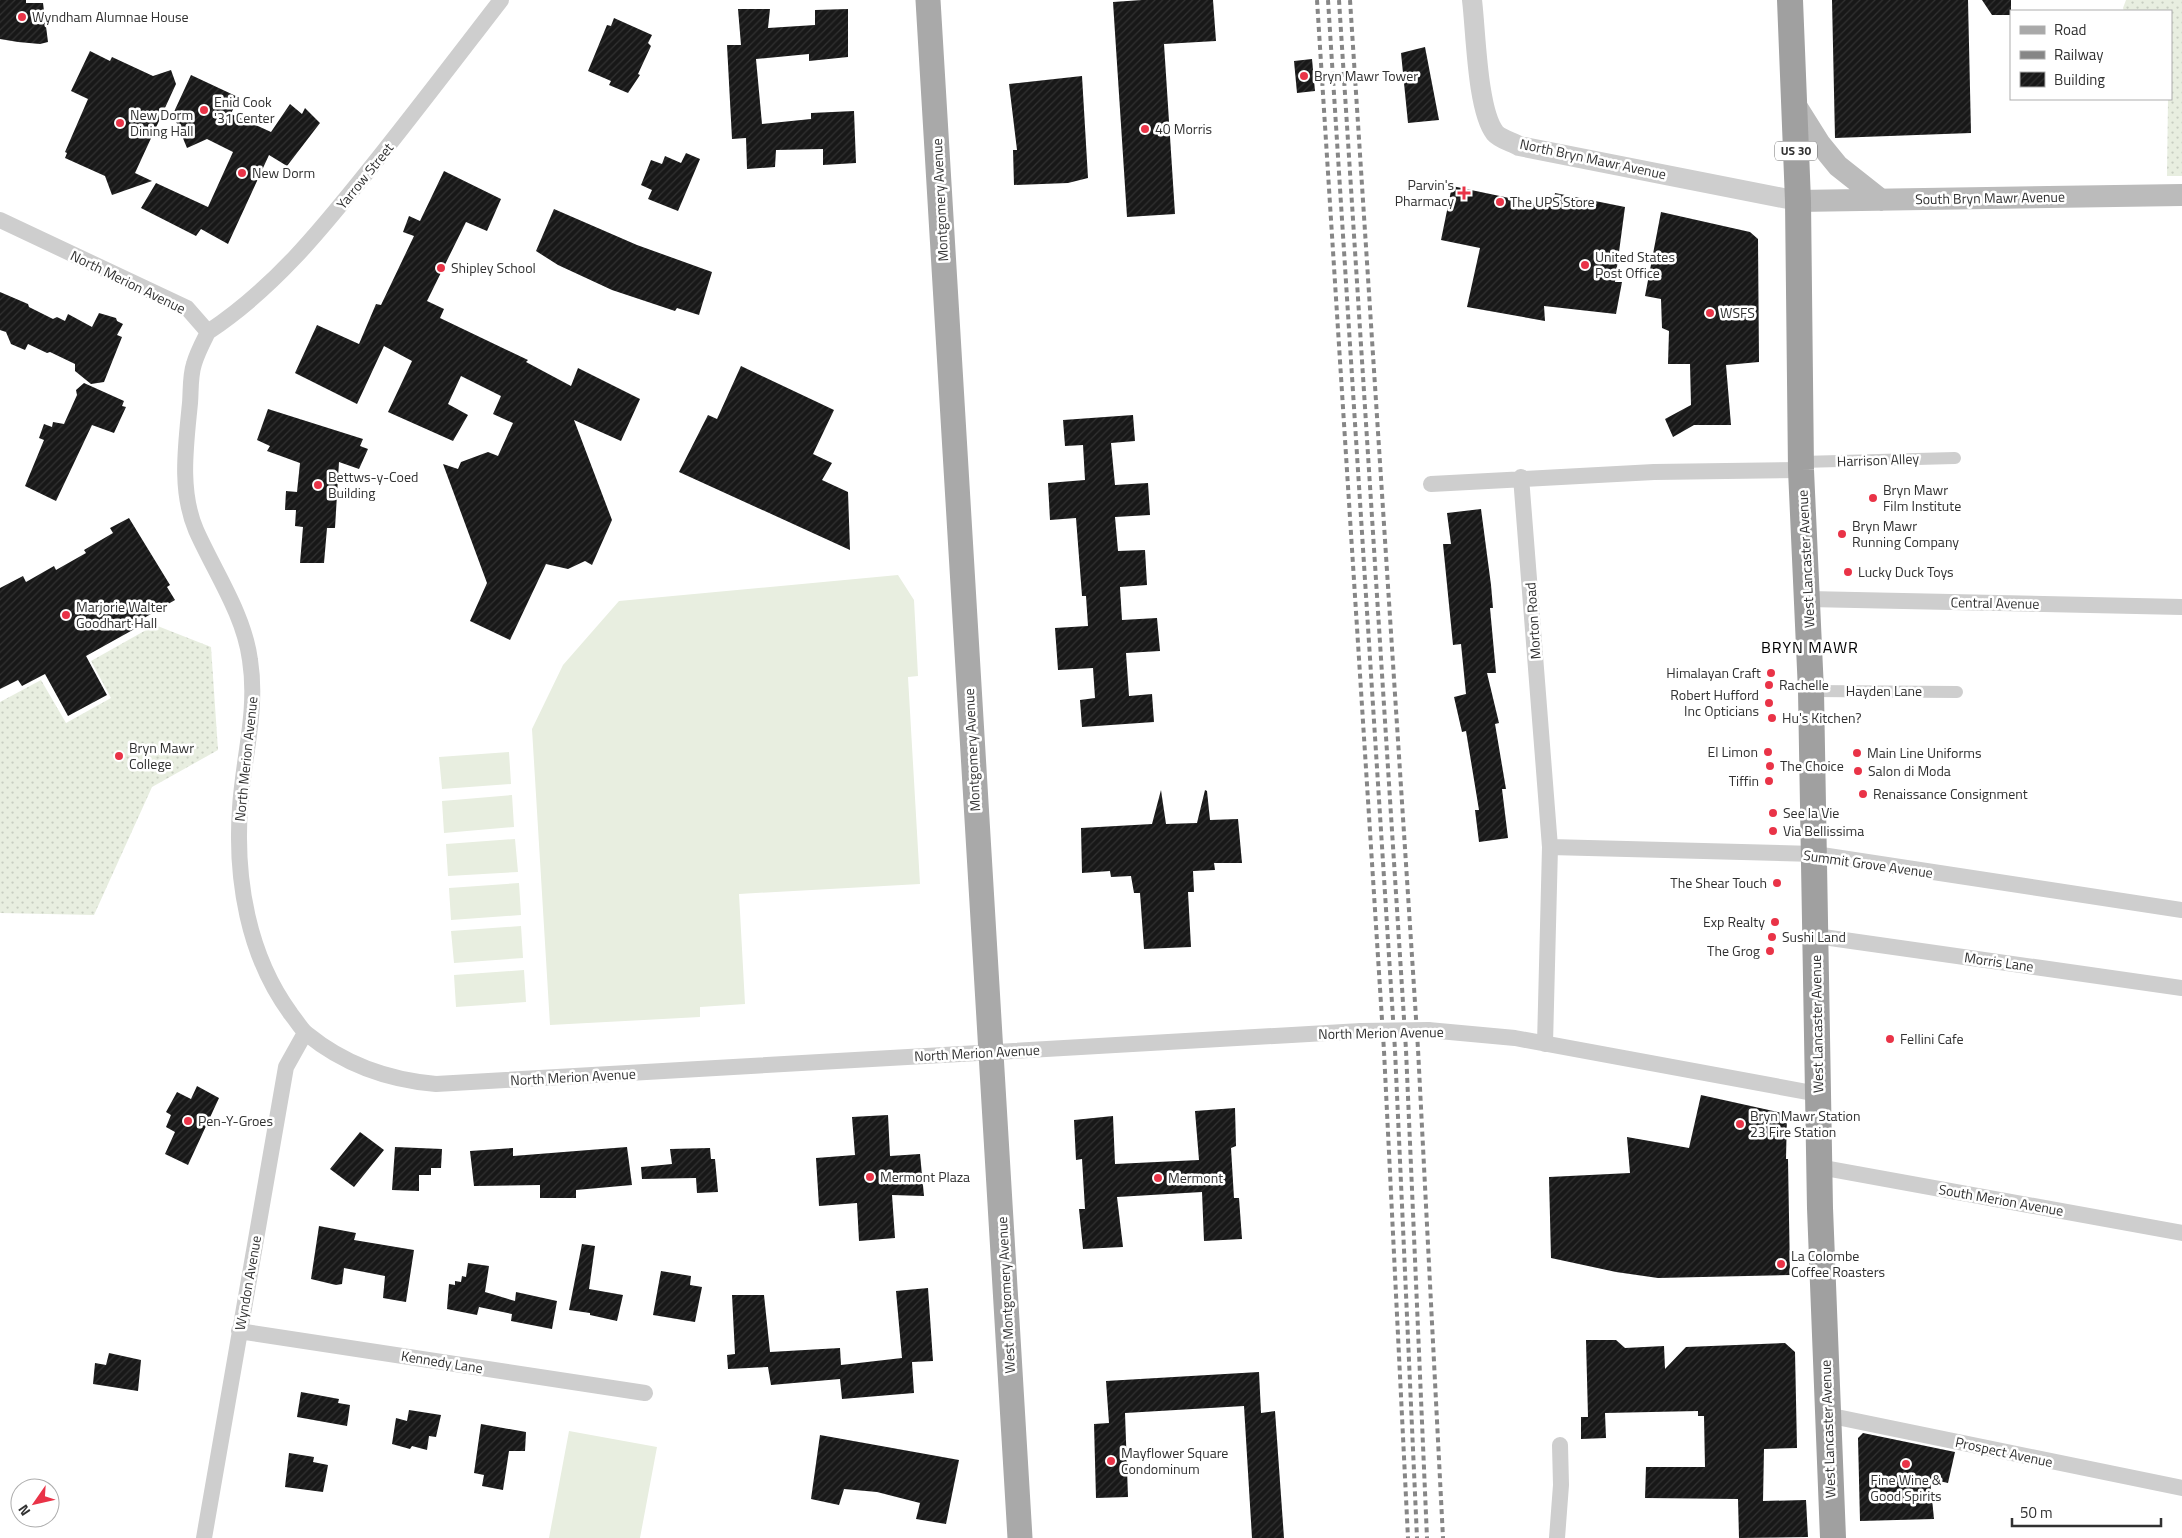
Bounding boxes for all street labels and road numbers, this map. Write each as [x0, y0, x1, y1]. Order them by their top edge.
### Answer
street label: North Bryn Mawr Avenue [1518, 133, 1668, 184]
street label: Yarrow Street [331, 138, 398, 214]
street label: Montgomery Avenue [926, 138, 953, 262]
road number: US 30 [1775, 142, 1817, 160]
street label: South Bryn Mawr Avenue [1915, 186, 2065, 209]
street label: North Merion Avenue [67, 245, 189, 319]
street label: Harrison Alley [1837, 448, 1920, 471]
street label: West Lancaster Avenue [1791, 489, 1820, 629]
street label: Morton Road [1519, 582, 1546, 660]
street label: Central Avenue [1950, 591, 2040, 614]
street label: Hayden Lane [1846, 680, 1922, 701]
street label: Montgomery Avenue [958, 688, 985, 812]
street label: North Merion Avenue [228, 695, 263, 822]
street label: Summit Grove Avenue [1802, 844, 1934, 883]
street label: Morris Lane [1963, 946, 2035, 977]
street label: West Lancaster Avenue [1805, 955, 1828, 1093]
street label: North Merion Avenue [1318, 1021, 1444, 1044]
street label: North Merion Avenue [914, 1039, 1040, 1066]
street label: North Merion Avenue [510, 1063, 636, 1090]
street label: South Merion Avenue [1937, 1178, 2065, 1221]
street label: West Montgomery Avenue [991, 1216, 1020, 1374]
street label: Wyndon Avenue [229, 1234, 266, 1332]
street label: Kennedy Lane [400, 1345, 484, 1378]
street label: West Lancaster Avenue [1815, 1360, 1840, 1498]
street label: Prospect Avenue [1953, 1431, 2055, 1472]

